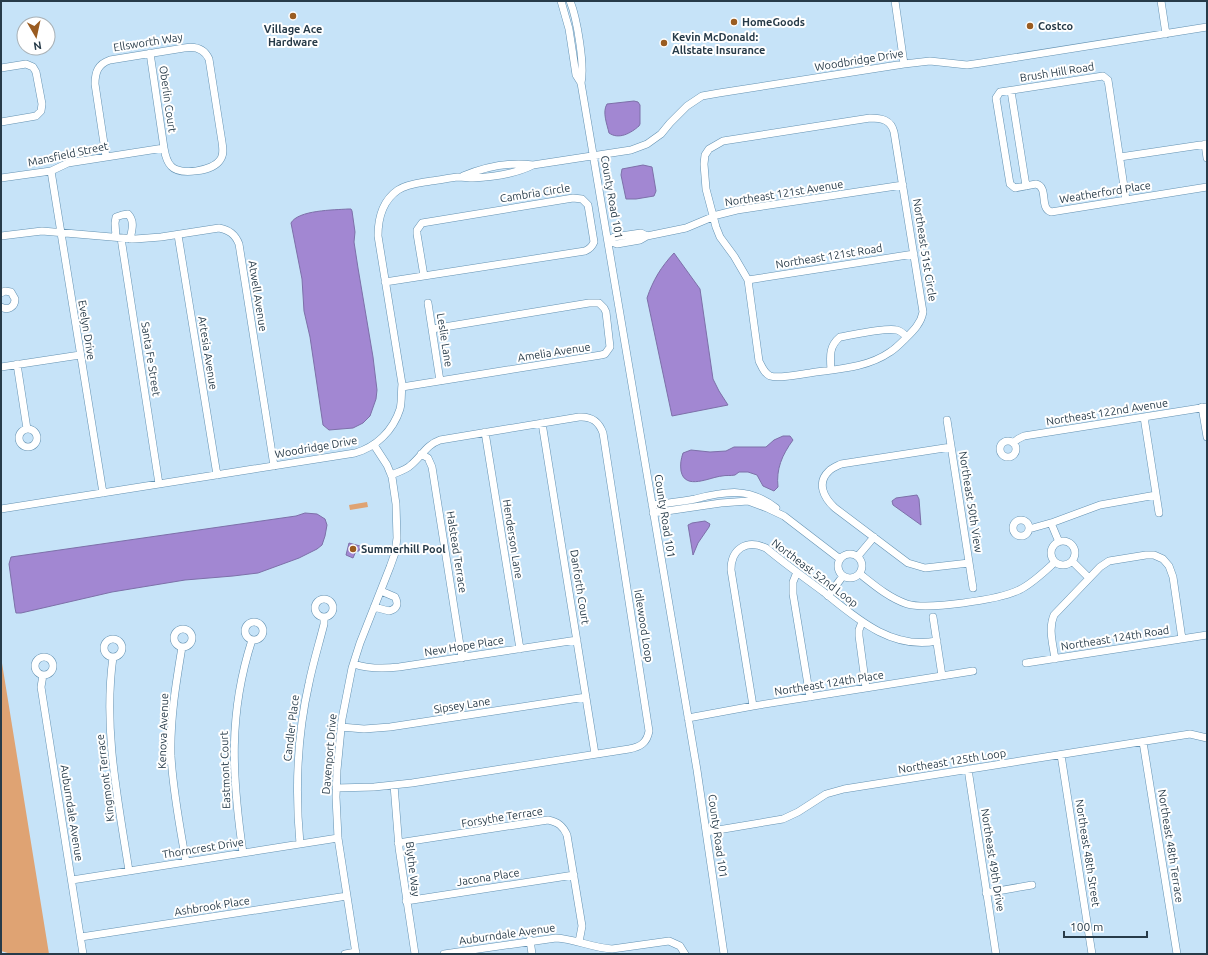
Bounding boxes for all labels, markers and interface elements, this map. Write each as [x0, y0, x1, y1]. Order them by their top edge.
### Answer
marker: Village Ace Hardware [288, 11, 298, 21]
north arrow [16, 16, 56, 56]
place label: HomeGoods [742, 16, 805, 28]
marker: HomeGoods [729, 17, 739, 27]
place label: Costco [1038, 20, 1073, 32]
marker: Costco [1025, 21, 1035, 31]
place label: Village Ace Hardware [264, 23, 322, 48]
street label: Ellsworth Way [113, 31, 184, 53]
place label: Kevin McDonald: Allstate Insurance [672, 31, 765, 56]
marker: Kevin McDonald: Allstate Insurance [659, 38, 669, 48]
text: N [33, 39, 43, 52]
street label: Woodbridge Drive [814, 47, 904, 73]
street label: Brush Hill Road [1019, 60, 1095, 84]
street label: Oberlin Court [157, 65, 179, 134]
street label: Mansfield Street [27, 139, 110, 168]
street label: County Road 101 [599, 154, 625, 240]
street label: Northeast 121st Avenue [724, 178, 844, 208]
street label: Weatherford Place [1058, 179, 1152, 205]
street label: Cambria Circle [499, 182, 571, 204]
street label: Northeast 51st Circle [911, 198, 939, 302]
street label: Northeast 121st Road [775, 242, 883, 270]
street label: Atwell Avenue [246, 260, 270, 332]
street label: Evelyn Drive [76, 299, 98, 361]
street label: Leslie Lane [435, 312, 455, 368]
street label: Artesia Avenue [196, 315, 220, 391]
street label: Santa Fe Street [139, 321, 163, 398]
street label: Amelia Avenue [517, 340, 591, 364]
street label: Northeast 122nd Avenue [1045, 396, 1169, 428]
street label: Woodridge Drive [274, 434, 358, 460]
street label: Northeast 50th View [957, 450, 985, 554]
street label: County Road 101 [652, 473, 678, 559]
street label: Henderson Lane [501, 498, 525, 580]
street label: Halstead Terrace [445, 510, 469, 594]
street label: Northeast 52nd Loop [769, 537, 861, 609]
place label: Summerhill Pool [361, 543, 446, 555]
marker: Summerhill Pool [348, 544, 358, 554]
street label: Danforth Court [568, 549, 592, 626]
street label: Idlewood Loop [632, 589, 656, 663]
street label: Northeast 124th Road [1060, 624, 1170, 652]
street label: New Hope Place [423, 634, 505, 658]
street label: Northeast 124th Place [774, 668, 884, 698]
street label: Kenova Avenue [156, 693, 170, 769]
street label: Candler Place [281, 694, 301, 762]
street label: Sipsey Lane [433, 695, 491, 715]
street label: Davenport Drive [319, 713, 339, 795]
street label: Eastmont Court [218, 730, 232, 809]
street label: Kingmont Terrace [94, 734, 116, 822]
street label: Northeast 125th Loop [897, 747, 1007, 775]
street label: Auburndale Avenue [58, 764, 86, 862]
street label: Northeast 48th Terrace [1156, 788, 1186, 904]
street label: County Road 101 [706, 793, 730, 879]
street label: Northeast 48th Street [1074, 798, 1103, 908]
street label: Forsythe Terrace [460, 805, 544, 829]
street label: Northeast 49th Drive [979, 808, 1007, 912]
street label: Thorncrest Drive [161, 836, 245, 860]
street label: Blythe Way [404, 841, 422, 898]
street label: Jacona Place [456, 866, 520, 888]
street label: Ashbrook Place [173, 894, 251, 918]
scale bar [1064, 913, 1147, 939]
text: 100 m [1070, 920, 1103, 933]
street label: Auburndale Avenue [458, 921, 556, 947]

